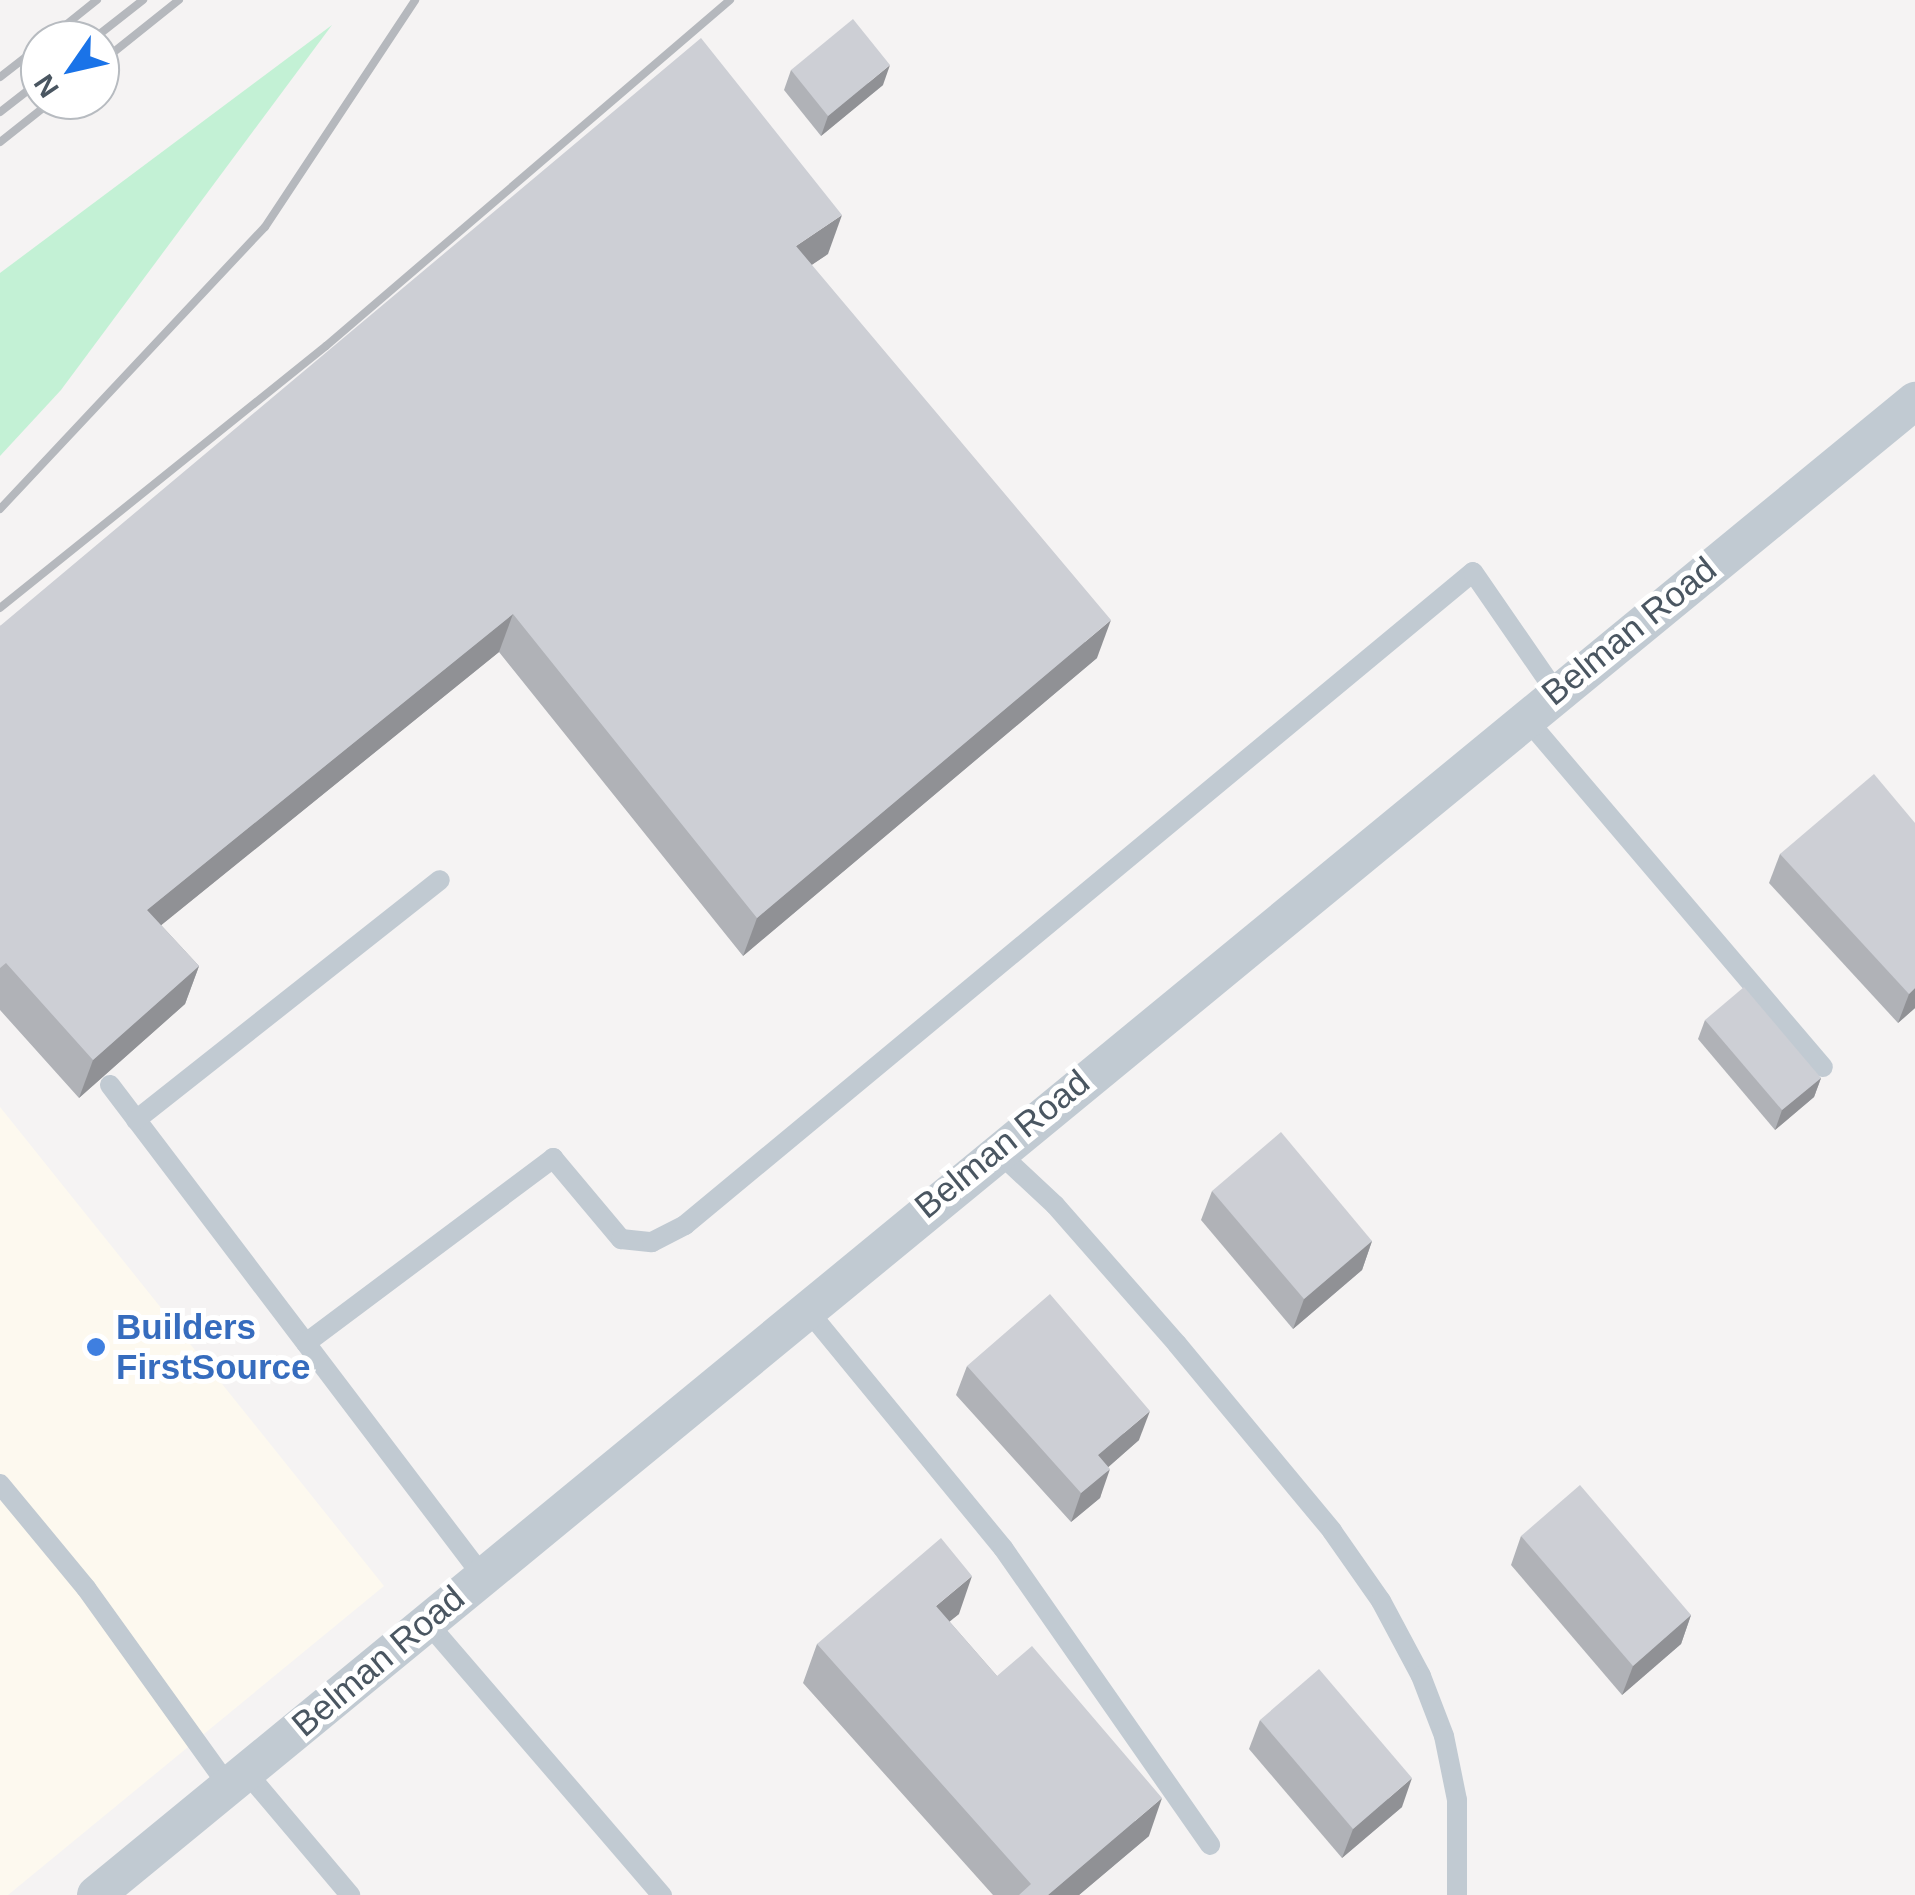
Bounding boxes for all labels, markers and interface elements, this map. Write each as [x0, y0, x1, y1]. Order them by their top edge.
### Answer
north arrow [20, 20, 120, 120]
text: N [28, 69, 65, 103]
street label: Belman Road [1533, 548, 1725, 714]
street label: Belman Road [906, 1061, 1098, 1227]
place label: Builders FirstSource [116, 1306, 310, 1388]
marker: Builders FirstSource [85, 1336, 107, 1358]
street label: Belman Road [283, 1577, 473, 1745]

